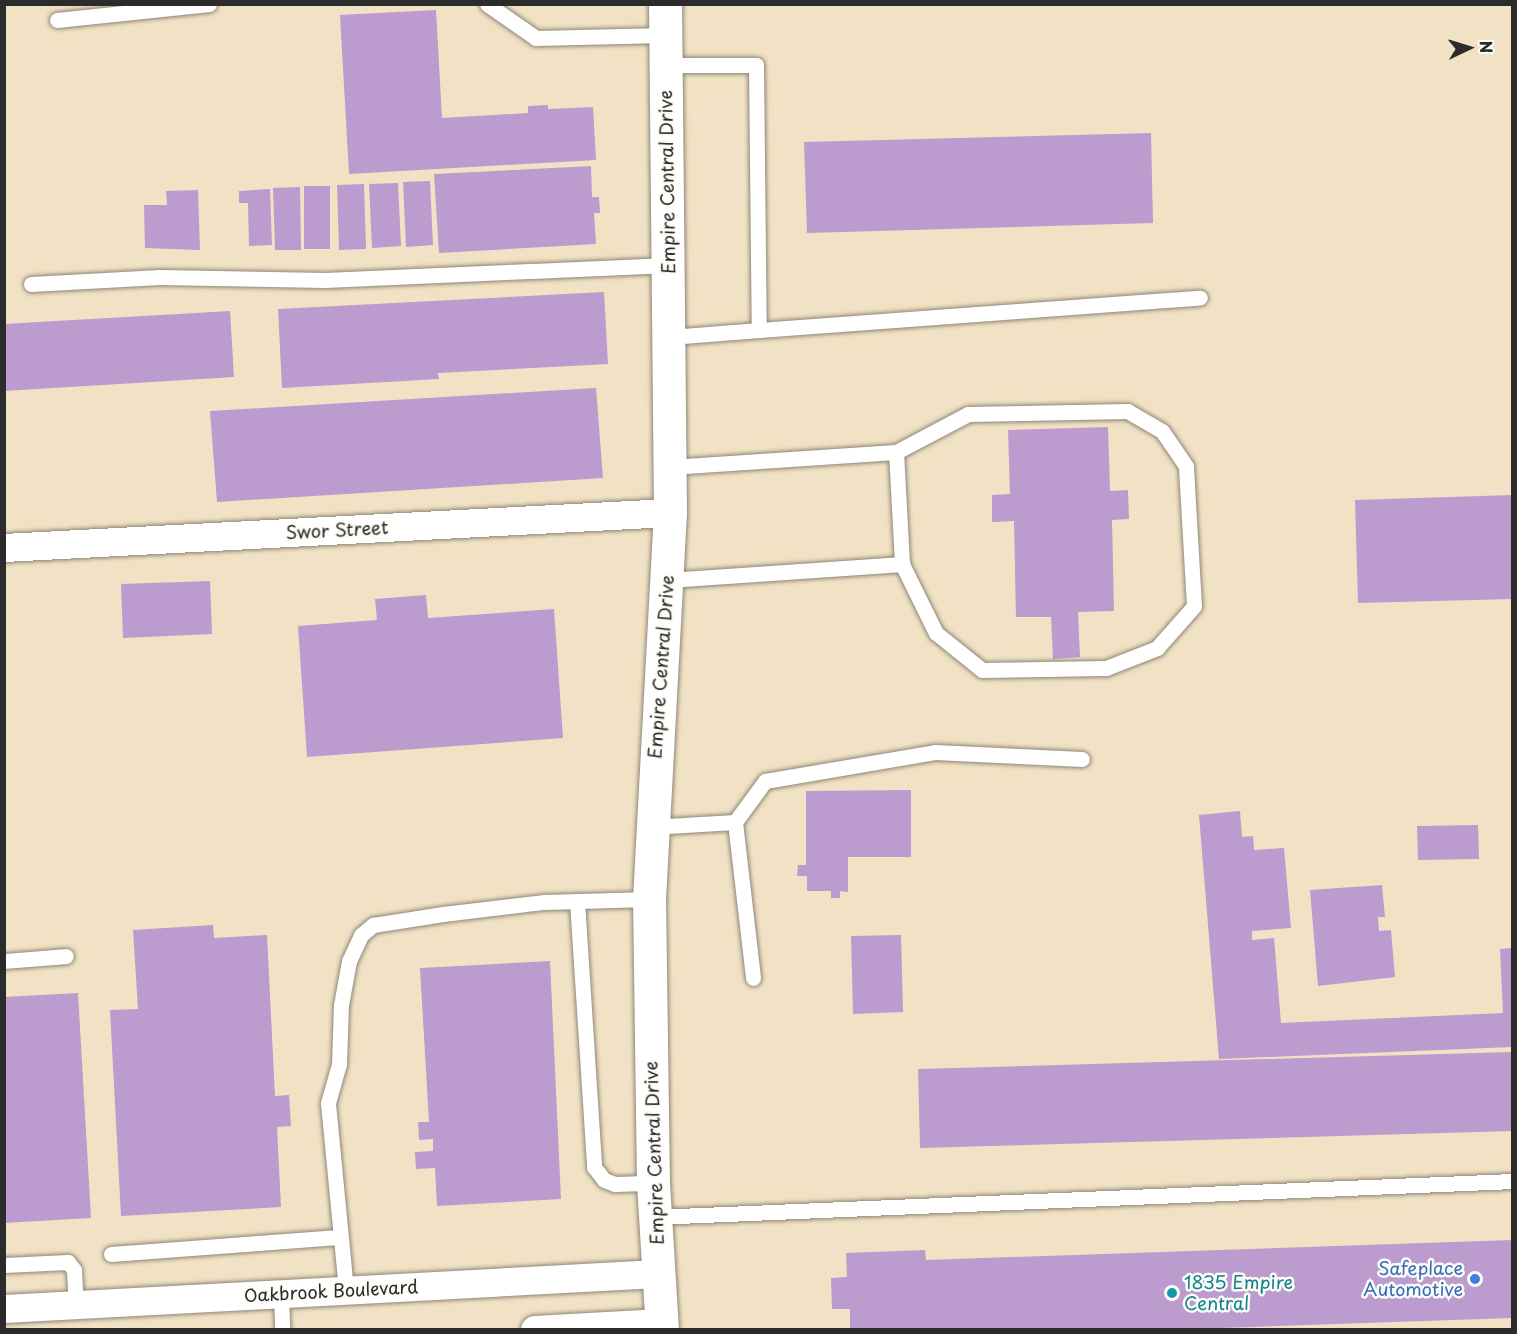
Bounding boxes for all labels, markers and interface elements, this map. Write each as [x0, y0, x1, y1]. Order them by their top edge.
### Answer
north arrow [1439, 18, 1499, 78]
text: N [1475, 40, 1499, 54]
street label: Empire Central Drive [655, 90, 679, 274]
street label: Swor Street [285, 517, 389, 543]
street label: Empire Central Drive [644, 574, 678, 760]
street label: Empire Central Drive [640, 1060, 668, 1246]
place label: Safeplace Automotive [1363, 1258, 1463, 1300]
place label: 1835 Empire Central [1184, 1272, 1293, 1314]
marker: Safeplace Automotive [1468, 1272, 1482, 1286]
street label: Oakbrook Boulevard [243, 1276, 419, 1306]
marker: 1835 Empire Central [1165, 1286, 1179, 1300]

